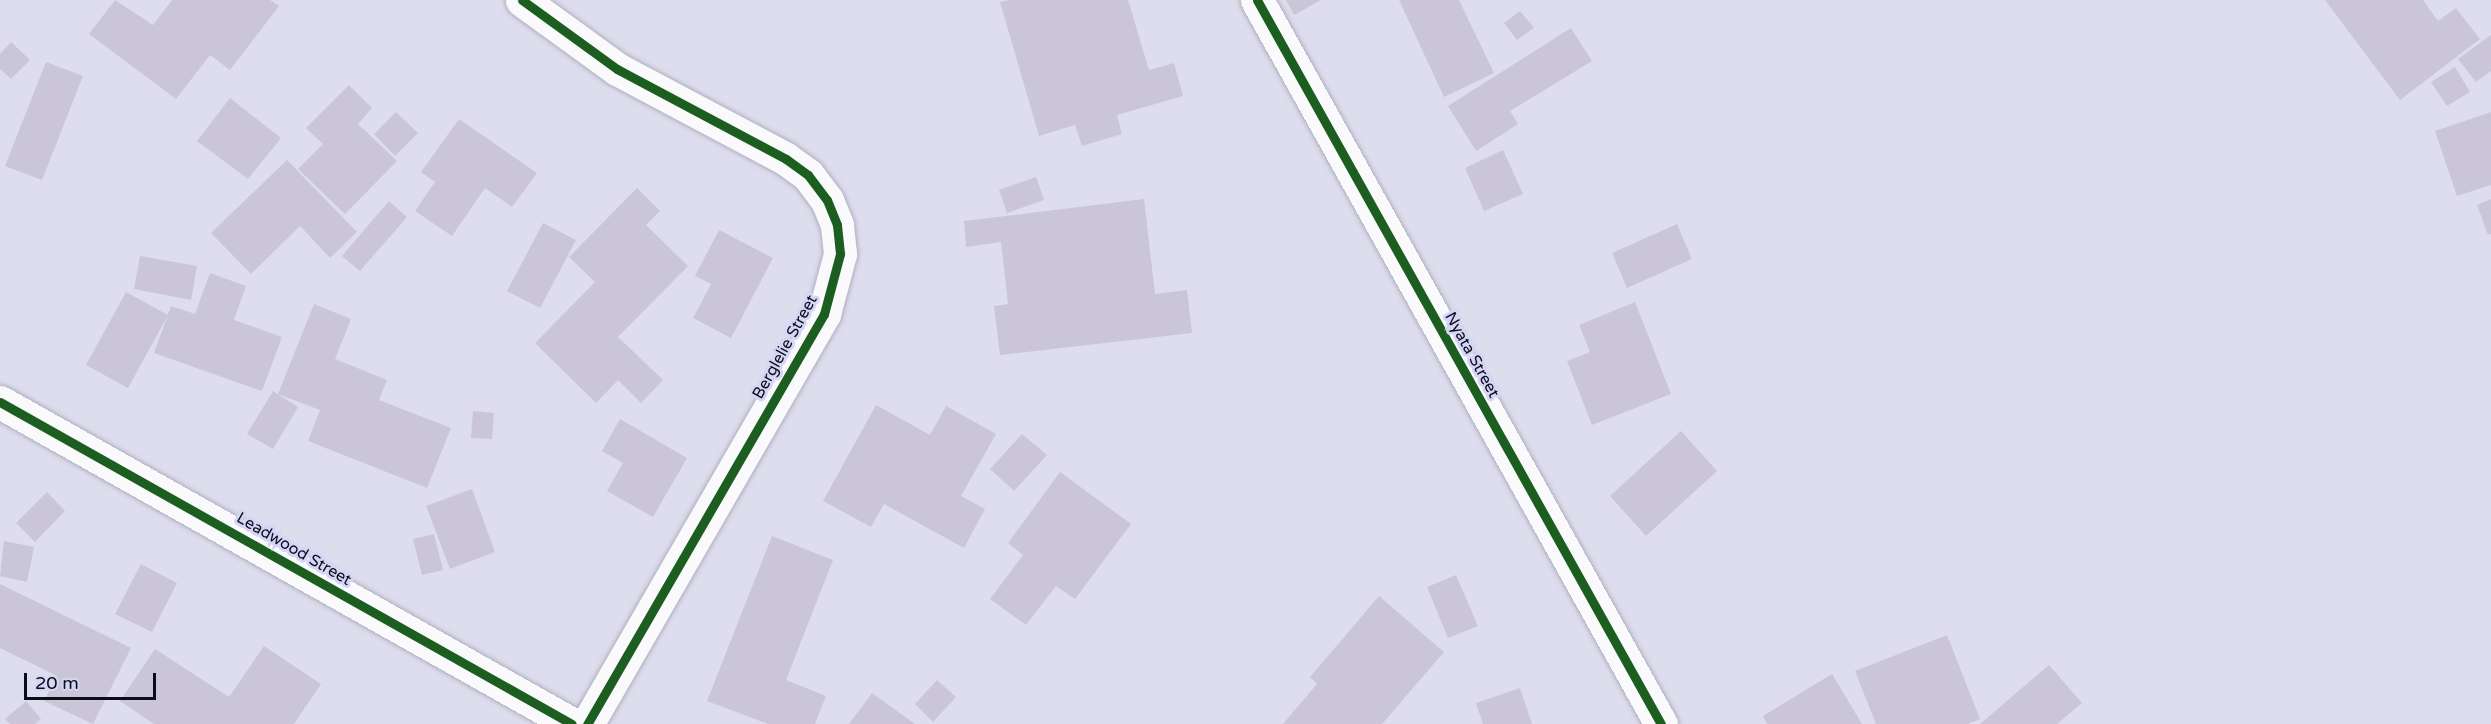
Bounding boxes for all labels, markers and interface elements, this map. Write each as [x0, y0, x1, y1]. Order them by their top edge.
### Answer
street label: Berglelie Street [748, 292, 822, 402]
street label: Nyata Street [1441, 309, 1503, 401]
street label: Leadwood Street [233, 508, 355, 590]
scale bar [27, 661, 159, 699]
text: 20 m [35, 672, 79, 694]

